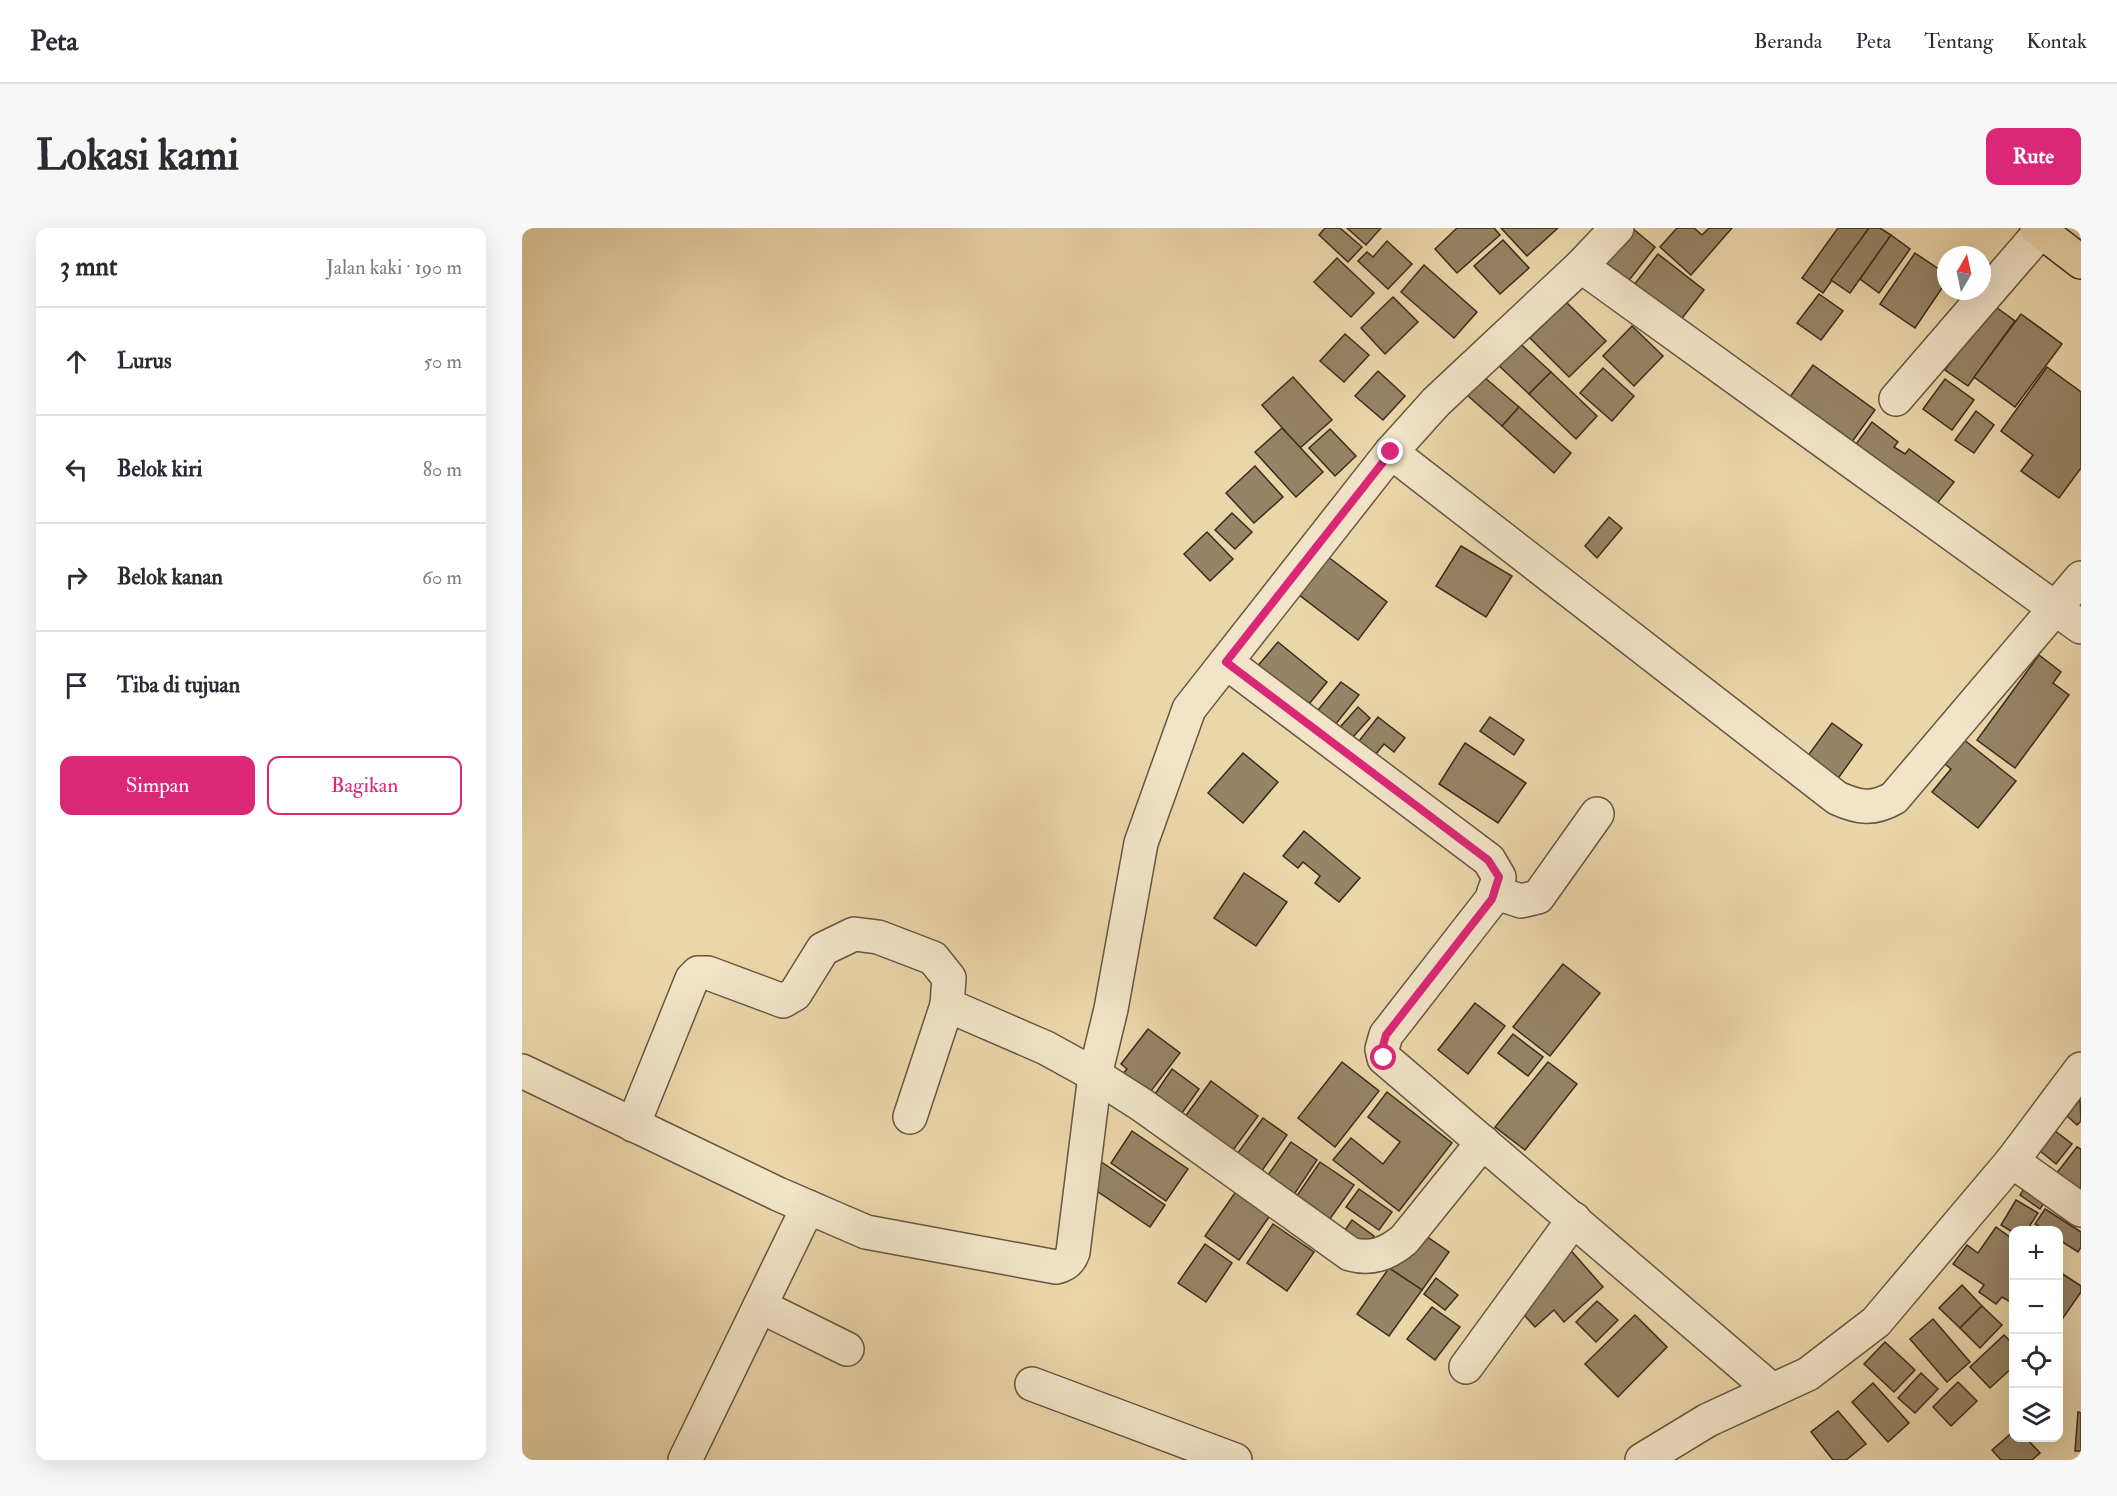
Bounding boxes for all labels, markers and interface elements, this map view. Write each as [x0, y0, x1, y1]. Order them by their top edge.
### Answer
text: Peta [30, 24, 78, 59]
text: Beranda [1754, 28, 1822, 55]
text: Peta [1855, 28, 1891, 55]
text: Tentang [1924, 28, 1993, 55]
text: Kontak [2026, 28, 2087, 55]
button: Rute [1986, 128, 2081, 185]
text: Lokasi kami [36, 130, 239, 182]
north arrow [1937, 246, 1991, 300]
text: 3 mnt [60, 251, 117, 283]
text: Jalan kaki · 190 m [326, 255, 462, 280]
icon: ahead [60, 345, 93, 378]
text: Lurus [117, 347, 171, 375]
text: 50 m [423, 349, 462, 374]
route end [1377, 438, 1403, 464]
icon: left [60, 453, 93, 486]
text: Belok kiri [117, 455, 202, 483]
text: 80 m [423, 457, 462, 482]
icon: right [60, 561, 93, 594]
text: Belok kanan [117, 563, 223, 591]
text: 60 m [422, 565, 462, 590]
icon: arrive [60, 669, 93, 702]
text: Tiba di tujuan [117, 671, 240, 699]
button: Simpan [60, 756, 255, 815]
button: Bagikan [267, 756, 462, 815]
route start [1370, 1044, 1396, 1070]
map controls [2009, 1226, 2063, 1442]
button: + [2009, 1226, 2063, 1280]
button: − [2009, 1280, 2063, 1334]
button: locate [2009, 1334, 2063, 1388]
button: layers [2009, 1388, 2063, 1442]

